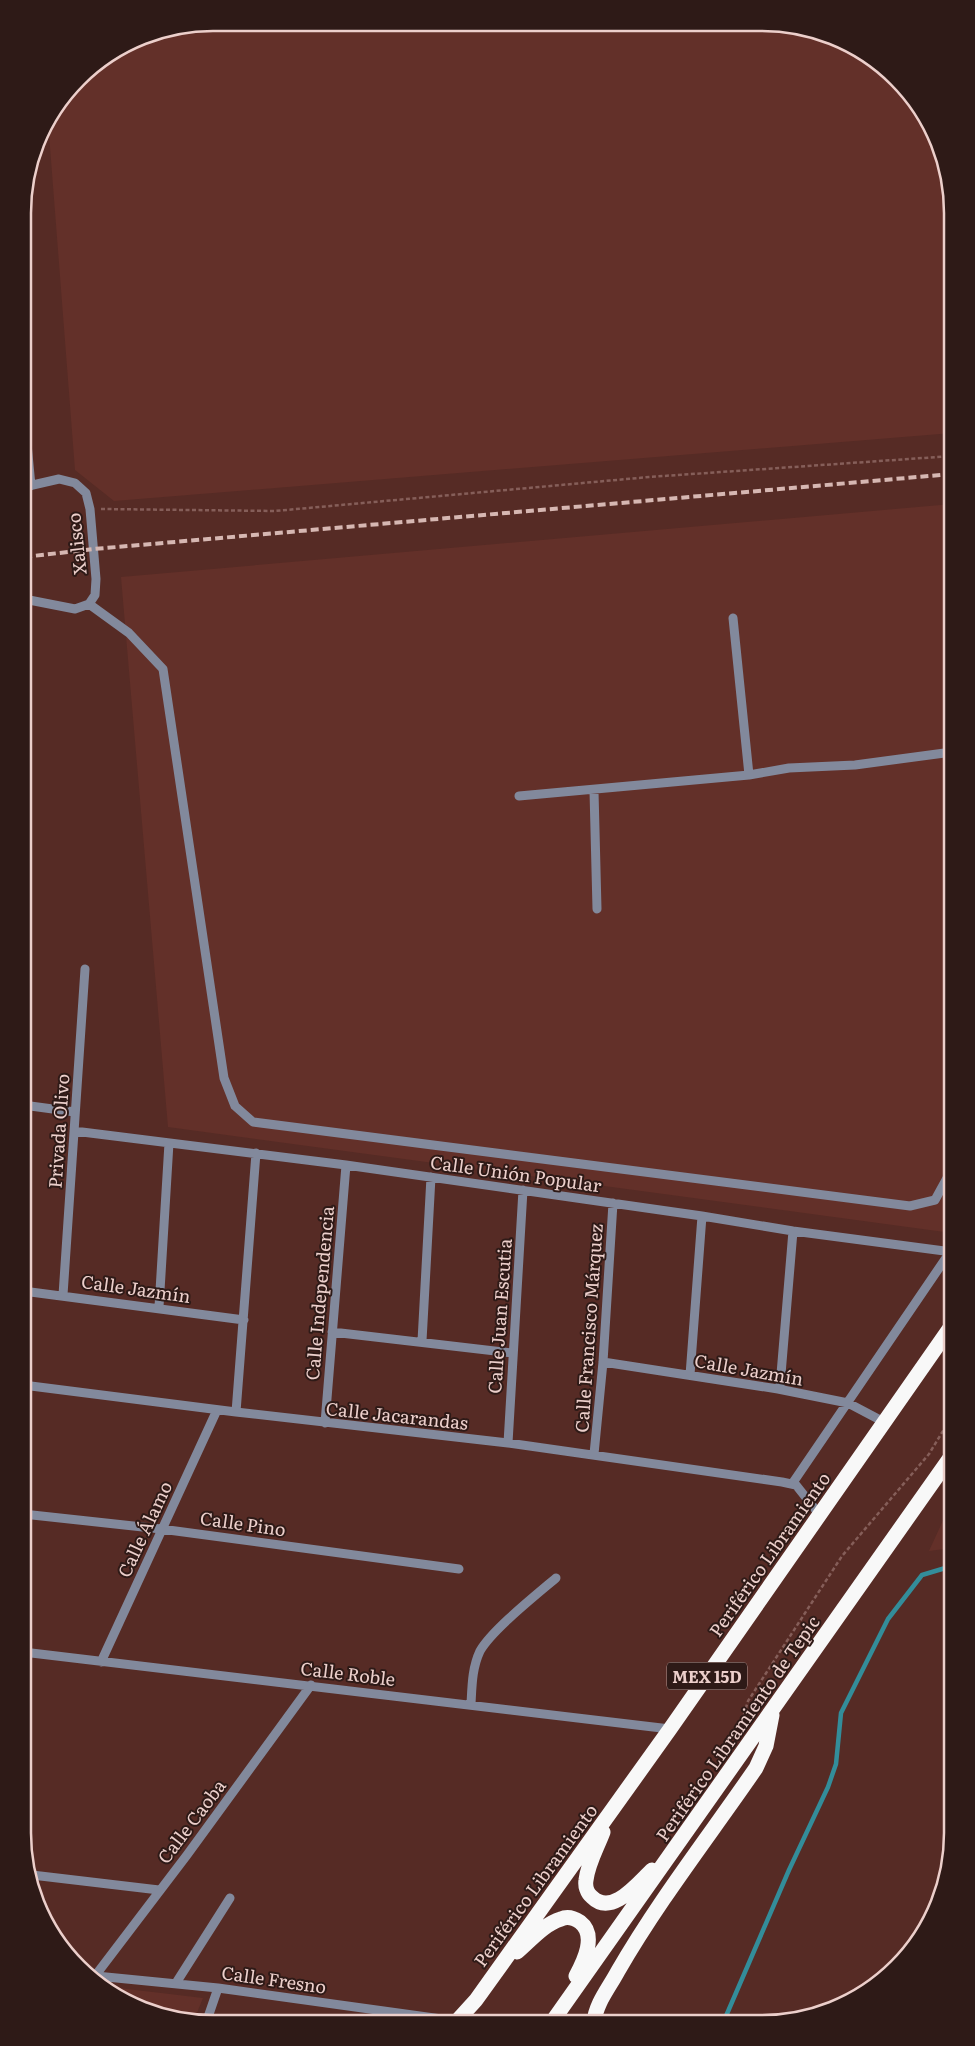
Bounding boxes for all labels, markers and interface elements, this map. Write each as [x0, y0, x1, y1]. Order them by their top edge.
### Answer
street label: Xalisco [59, 512, 93, 576]
street label: Privada Olivo [41, 1073, 75, 1189]
street label: Calle Unión Popular [429, 1148, 604, 1198]
street label: Calle Independencia [298, 1205, 340, 1381]
street label: Calle Francisco Márquez [567, 1222, 609, 1433]
street label: Calle Juan Escutia [480, 1237, 518, 1394]
street label: Calle Jazmín [80, 1267, 192, 1309]
street label: Calle Jazmín [692, 1346, 806, 1392]
street label: Calle Jacarandas [325, 1394, 469, 1436]
street label: Periférico Libramiento [702, 1466, 836, 1642]
street label: Calle Álamo [110, 1476, 178, 1582]
street label: Calle Pino [198, 1504, 288, 1542]
street label: Periférico Libramiento de Tepic [648, 1610, 826, 1846]
street label: Calle Roble [299, 1654, 397, 1692]
road number: MEX 15D [667, 1662, 747, 1690]
street label: Calle Caoba [150, 1773, 232, 1869]
street label: Periférico Libramiento [467, 1798, 603, 1972]
street label: Calle Fresno [220, 1958, 328, 2000]

